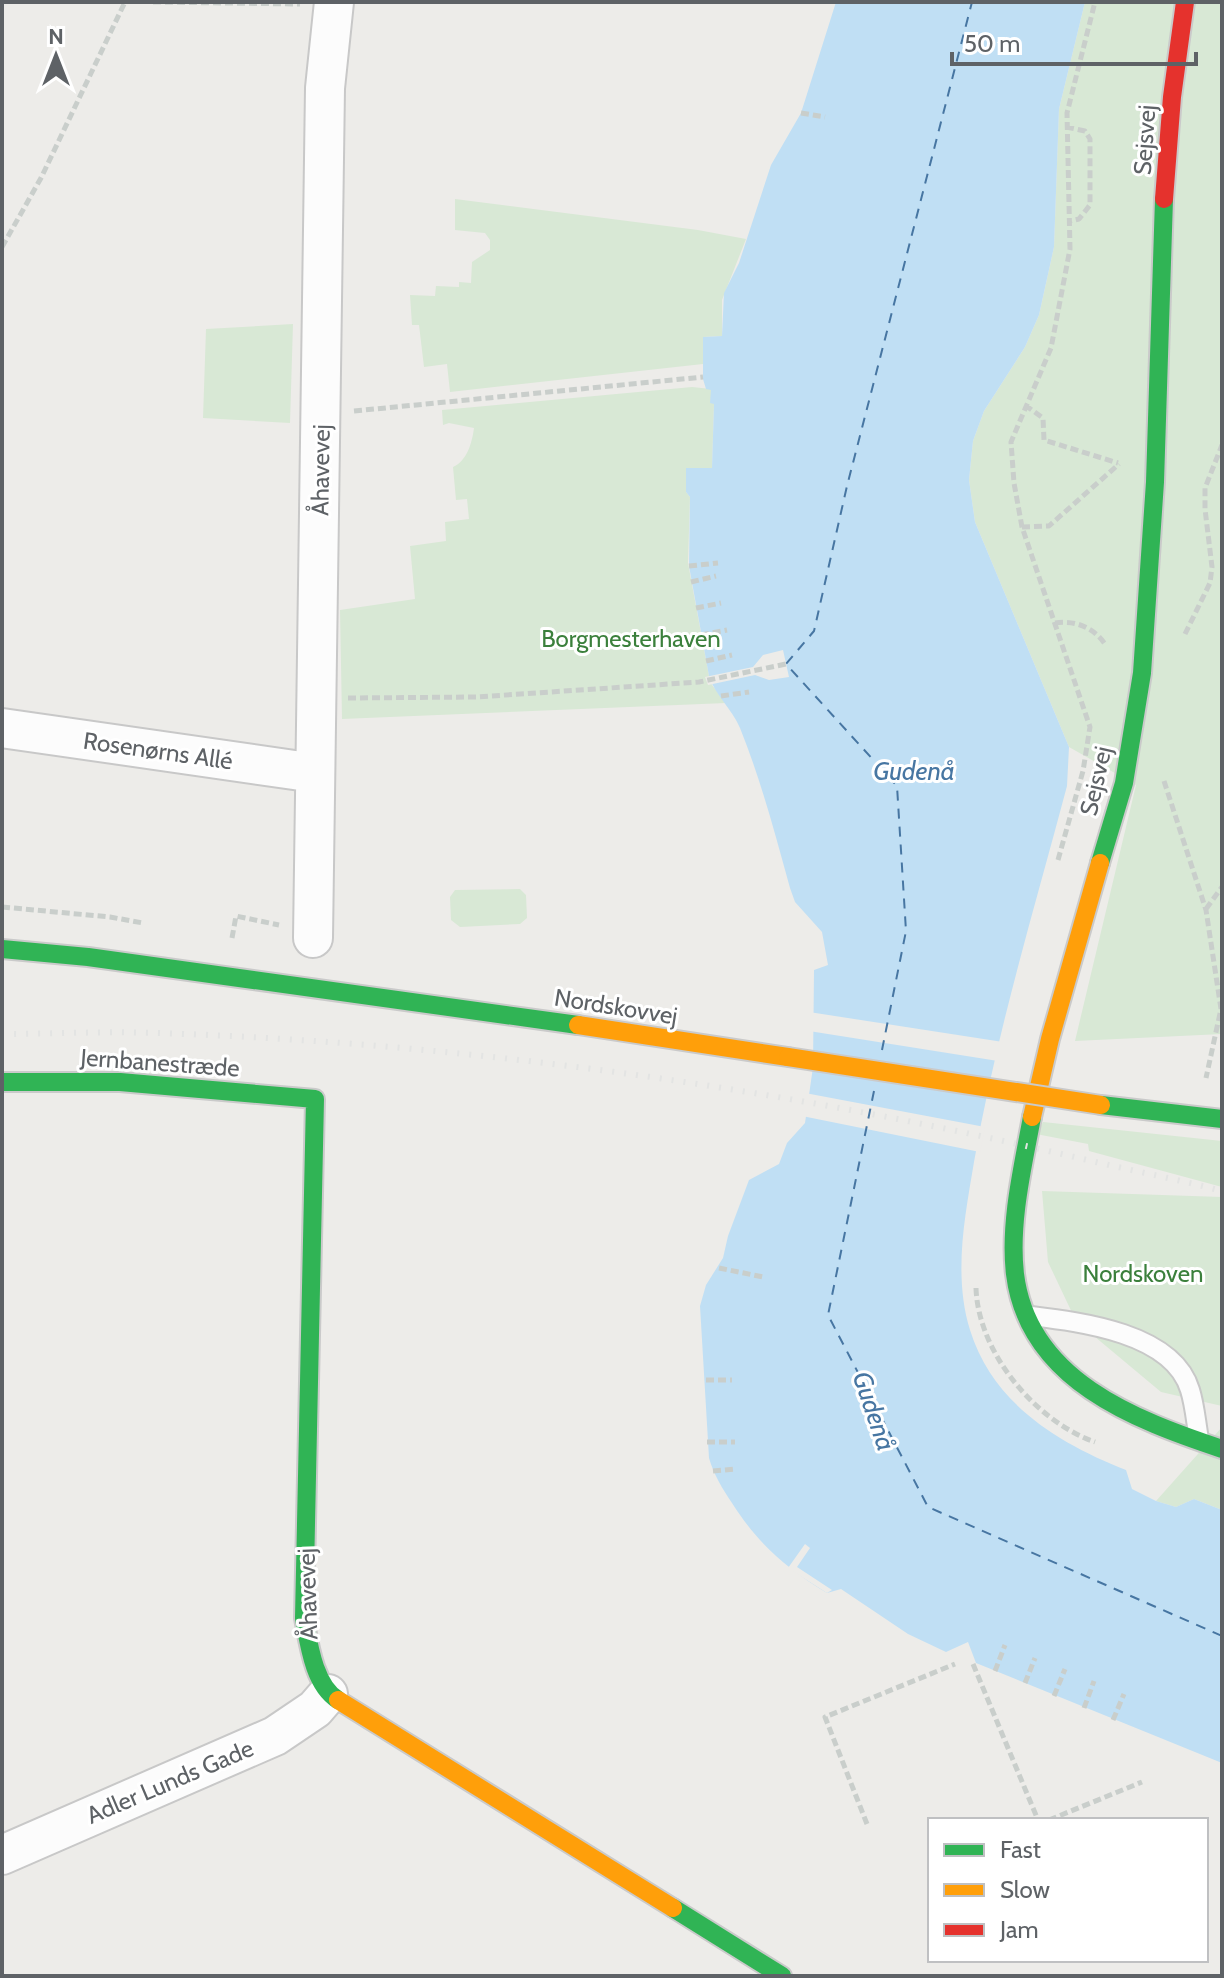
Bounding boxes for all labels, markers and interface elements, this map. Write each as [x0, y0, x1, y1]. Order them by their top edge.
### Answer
north arrow [16, 16, 96, 96]
scale bar [952, 16, 1196, 66]
text: N [48, 23, 64, 50]
text: 50 m [964, 29, 1020, 58]
street label: Sejsvej [1128, 104, 1161, 176]
street label: Åhavevej [305, 424, 336, 516]
park label: Borgmesterhaven [541, 624, 721, 653]
street label: Rosenørns Allé [82, 726, 235, 775]
street label: Sejsvej [1073, 743, 1118, 818]
water label: Gudenå [873, 755, 955, 787]
street label: Nordskovvej [552, 982, 680, 1031]
street label: Jernbanestræde [79, 1042, 241, 1083]
park label: Nordskoven [1083, 1259, 1203, 1288]
water label: Gudenå [846, 1367, 902, 1455]
street label: Åhavevej [291, 1548, 324, 1640]
street label: Adler Lunds Gade [82, 1733, 258, 1830]
legend [928, 1818, 1208, 1962]
text: Fast [1000, 1835, 1041, 1864]
text: Slow [1000, 1875, 1050, 1904]
text: Jam [999, 1915, 1038, 1944]

